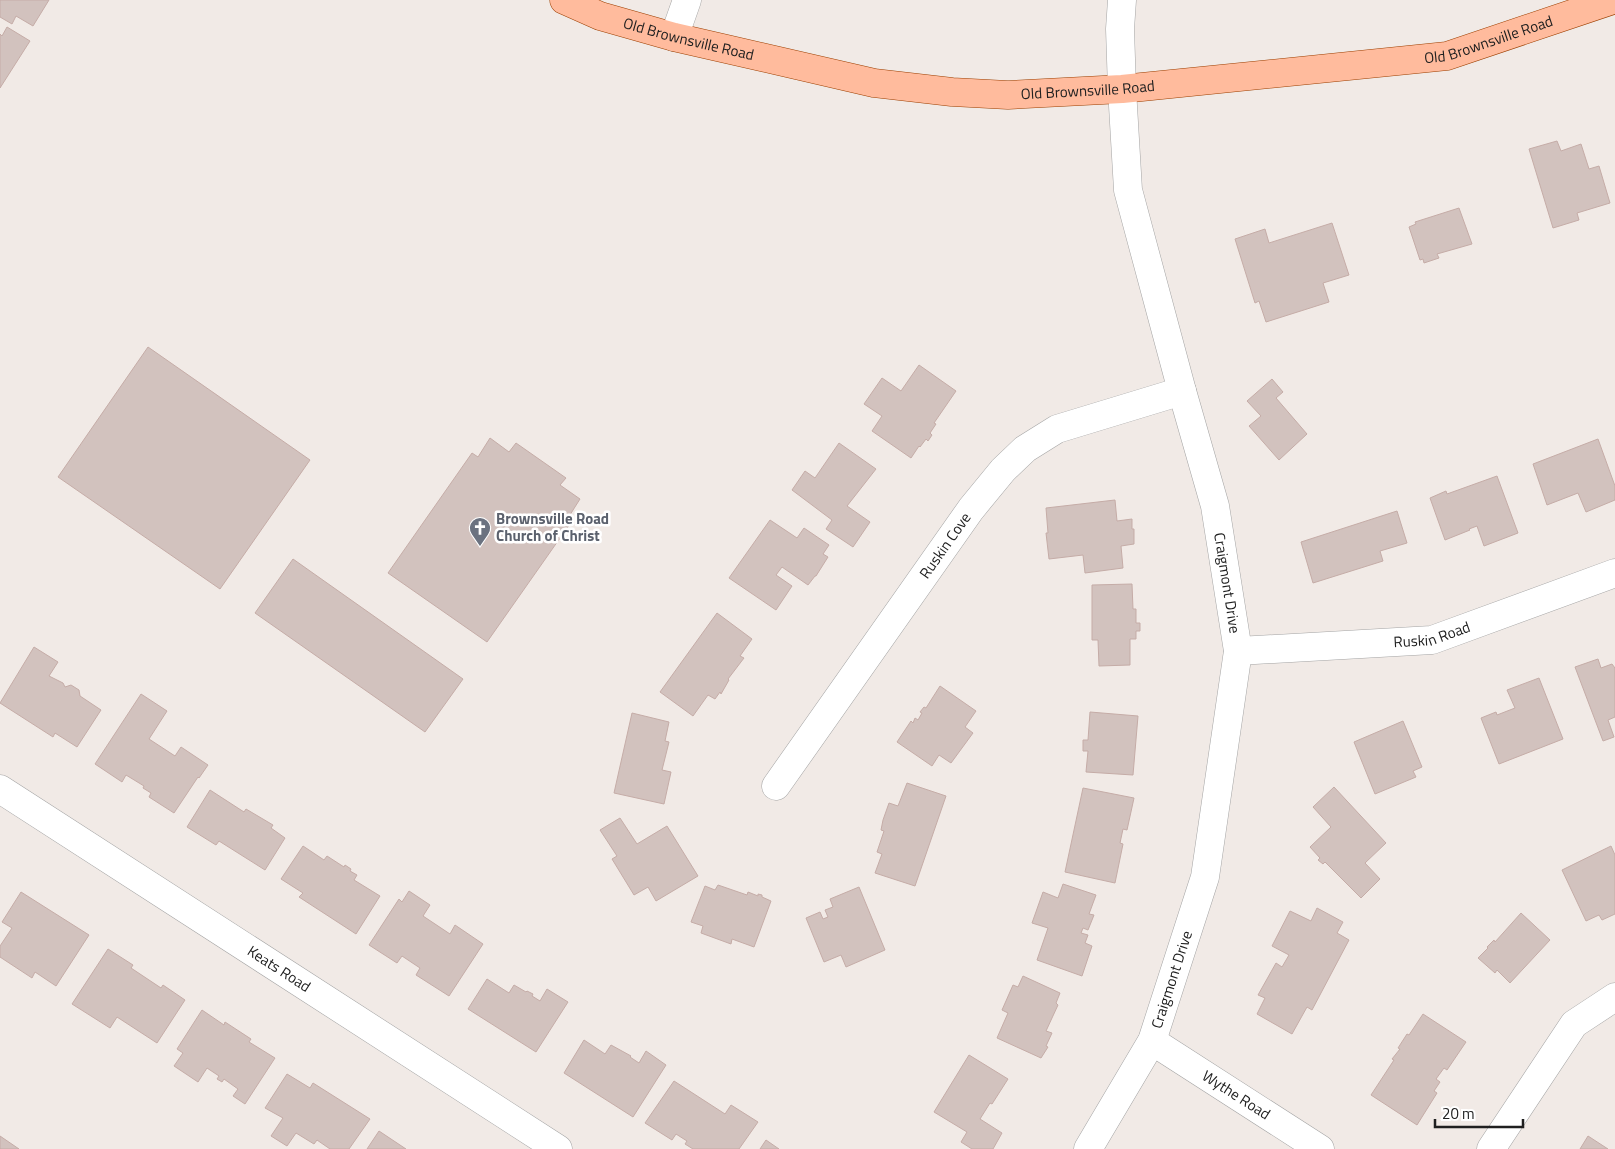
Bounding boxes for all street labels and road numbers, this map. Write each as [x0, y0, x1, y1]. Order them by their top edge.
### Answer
street label: Old Brownsville Road [1423, 9, 1556, 69]
street label: Old Brownsville Road [621, 11, 756, 66]
street label: Old Brownsville Road [1020, 74, 1156, 105]
street label: Ruskin Cove [913, 507, 976, 583]
street label: Craigmont Drive [1208, 531, 1247, 635]
street label: Ruskin Road [1393, 615, 1473, 653]
street label: Craigmont Drive [1145, 928, 1198, 1031]
street label: Keats Road [243, 940, 316, 998]
street label: Wythe Road [1198, 1064, 1275, 1125]

